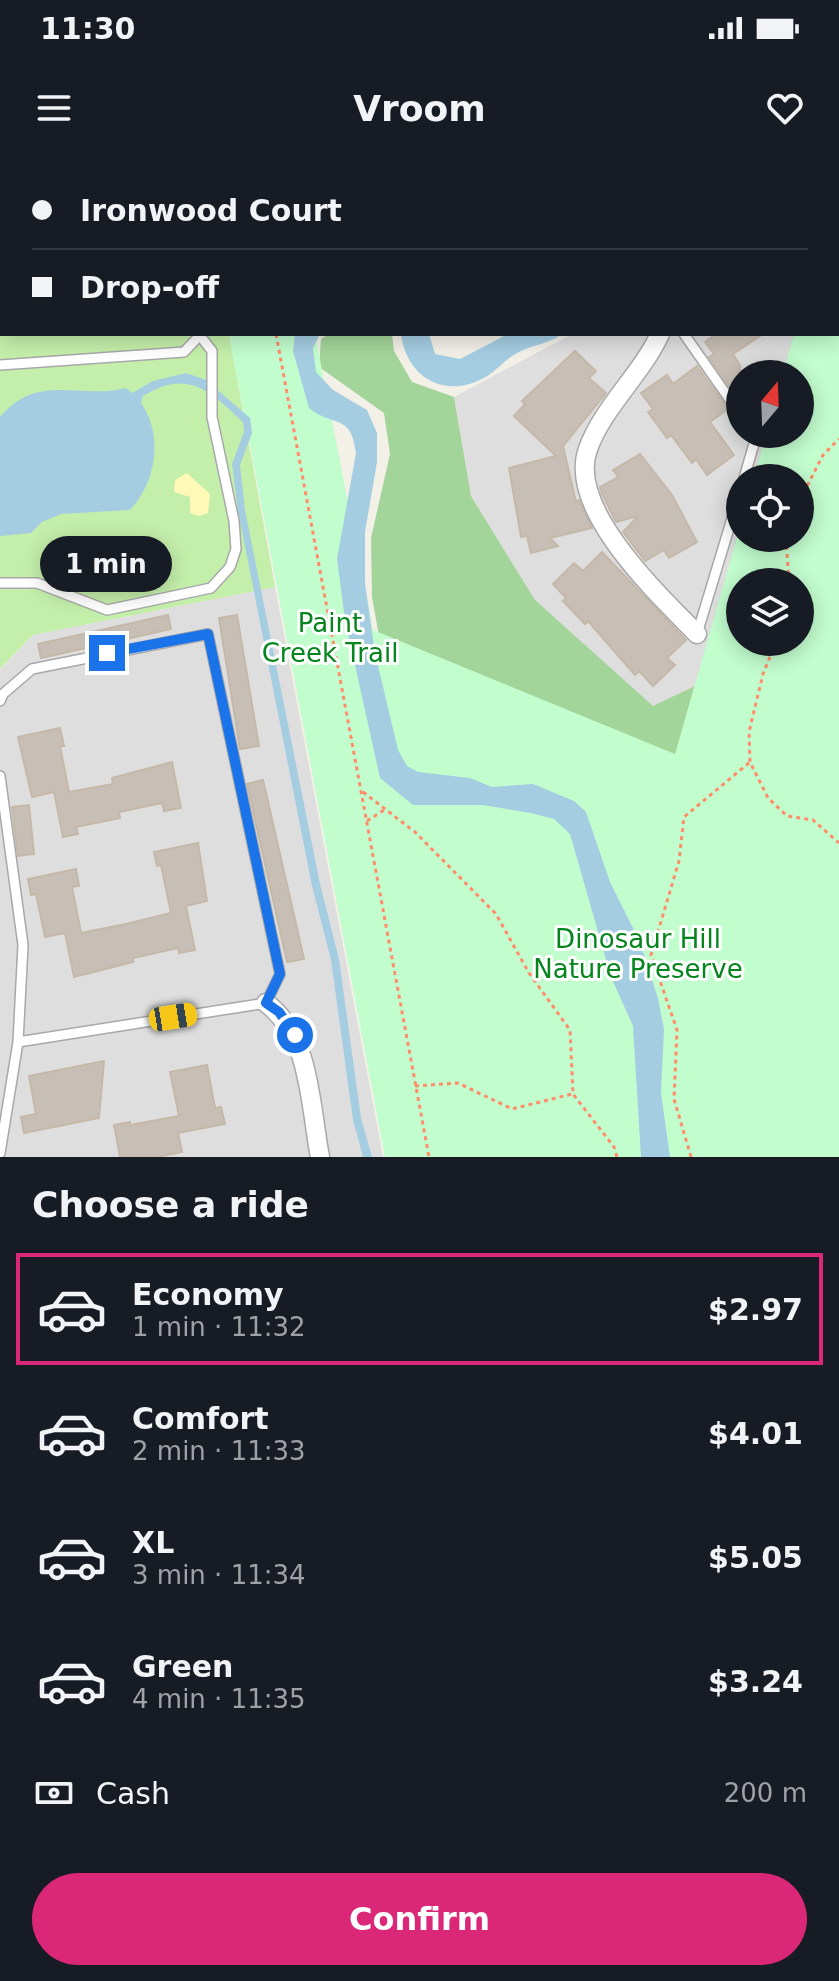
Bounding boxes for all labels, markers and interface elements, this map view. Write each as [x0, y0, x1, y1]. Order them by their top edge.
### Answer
text: 11:30 [40, 11, 136, 46]
icon: menu [32, 86, 76, 130]
icon: heart [763, 86, 807, 130]
text: Vroom [353, 88, 486, 129]
text: Ironwood Court [80, 193, 342, 228]
text: Drop-off [80, 270, 219, 305]
north arrow [726, 360, 814, 448]
map controls [726, 360, 814, 656]
button: locate [726, 464, 814, 552]
callout: 1 min [41, 537, 173, 593]
text: 1 min [65, 549, 147, 579]
button: layers [726, 568, 814, 656]
park label: Paint Creek Trail [262, 608, 398, 668]
route end [89, 635, 125, 671]
park label: Dinosaur Hill Nature Preserve [533, 924, 743, 984]
car [147, 1001, 199, 1033]
route start [277, 1017, 313, 1053]
text: Choose a ride [32, 1184, 309, 1225]
icon: car [36, 1273, 108, 1345]
text: Economy [132, 1277, 284, 1312]
text: $2.97 [708, 1292, 803, 1327]
text: 1 min · 11:32 [132, 1312, 306, 1342]
icon: car [36, 1397, 108, 1469]
text: Comfort [132, 1401, 269, 1436]
text: $4.01 [708, 1416, 803, 1451]
text: 2 min · 11:33 [132, 1436, 306, 1466]
icon: car [36, 1521, 108, 1593]
text: XL [132, 1525, 174, 1560]
text: $5.05 [708, 1540, 803, 1575]
text: 3 min · 11:34 [132, 1560, 306, 1590]
icon: car [36, 1645, 108, 1717]
text: Green [132, 1649, 233, 1684]
text: $3.24 [708, 1664, 803, 1699]
text: 4 min · 11:35 [132, 1684, 306, 1714]
icon: cash [32, 1771, 76, 1815]
text: Cash [96, 1776, 170, 1811]
text: 200 m [724, 1778, 807, 1808]
button: Confirm [32, 1873, 807, 1965]

